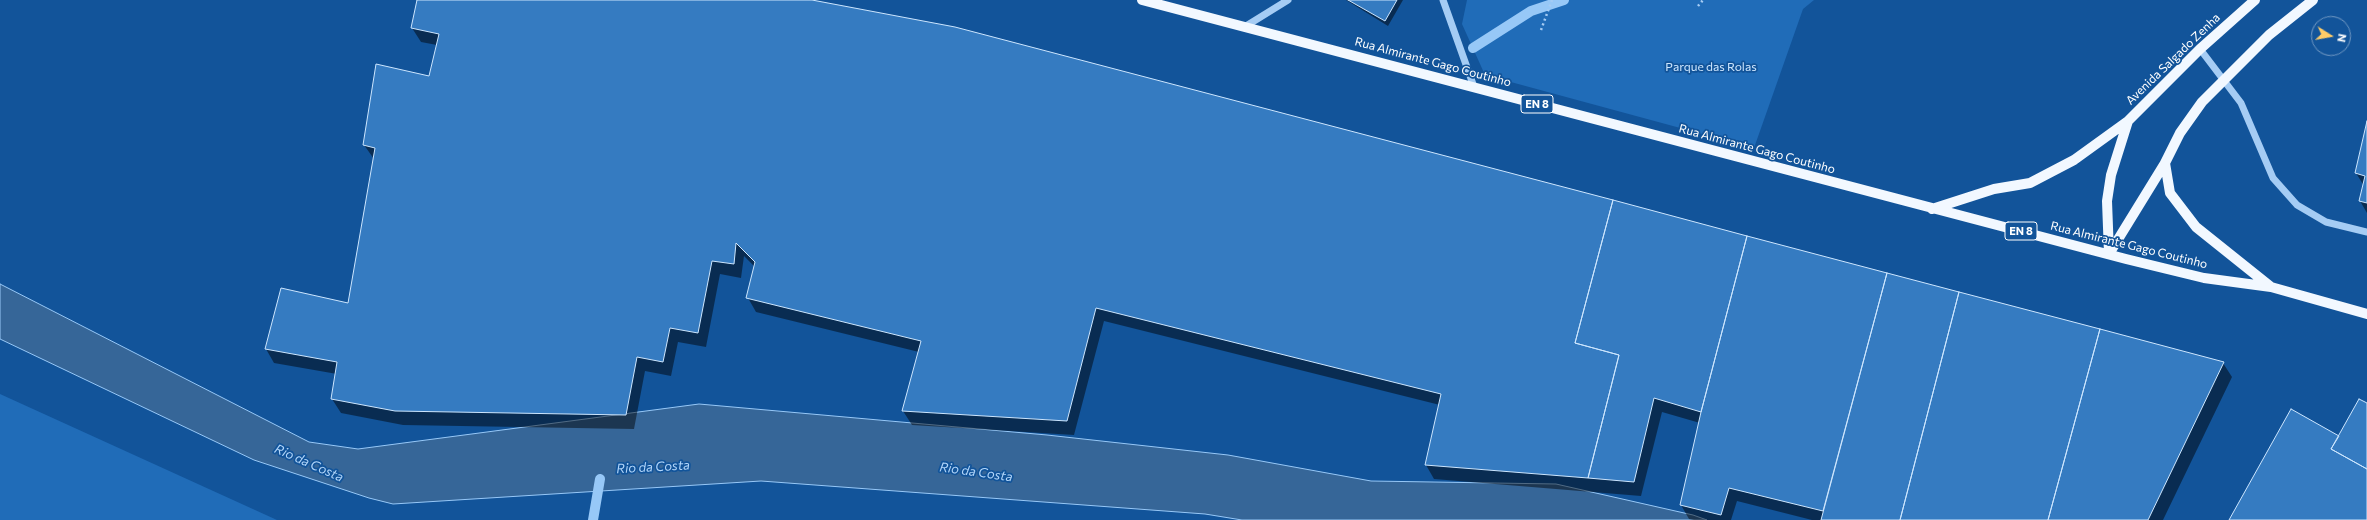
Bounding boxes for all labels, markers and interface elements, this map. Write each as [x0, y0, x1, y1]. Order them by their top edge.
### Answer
street label: Avenida Salgado Zenha [2123, 10, 2223, 108]
north arrow [2311, 16, 2351, 56]
text: N [2335, 33, 2349, 43]
street label: Rua Almirante Gago Coutinho [1353, 34, 1513, 90]
park label: Parque das Rolas [1665, 60, 1757, 74]
road number: EN 8 [1521, 95, 1553, 113]
street label: Rua Almirante Gago Coutinho [1677, 121, 1837, 177]
street label: Rua Almirante Gago Coutinho [2049, 218, 2209, 272]
road number: EN 8 [2005, 222, 2037, 240]
water label: Rio da Costa [272, 441, 346, 485]
water label: Rio da Costa [616, 457, 690, 477]
water label: Rio da Costa [938, 459, 1014, 485]

